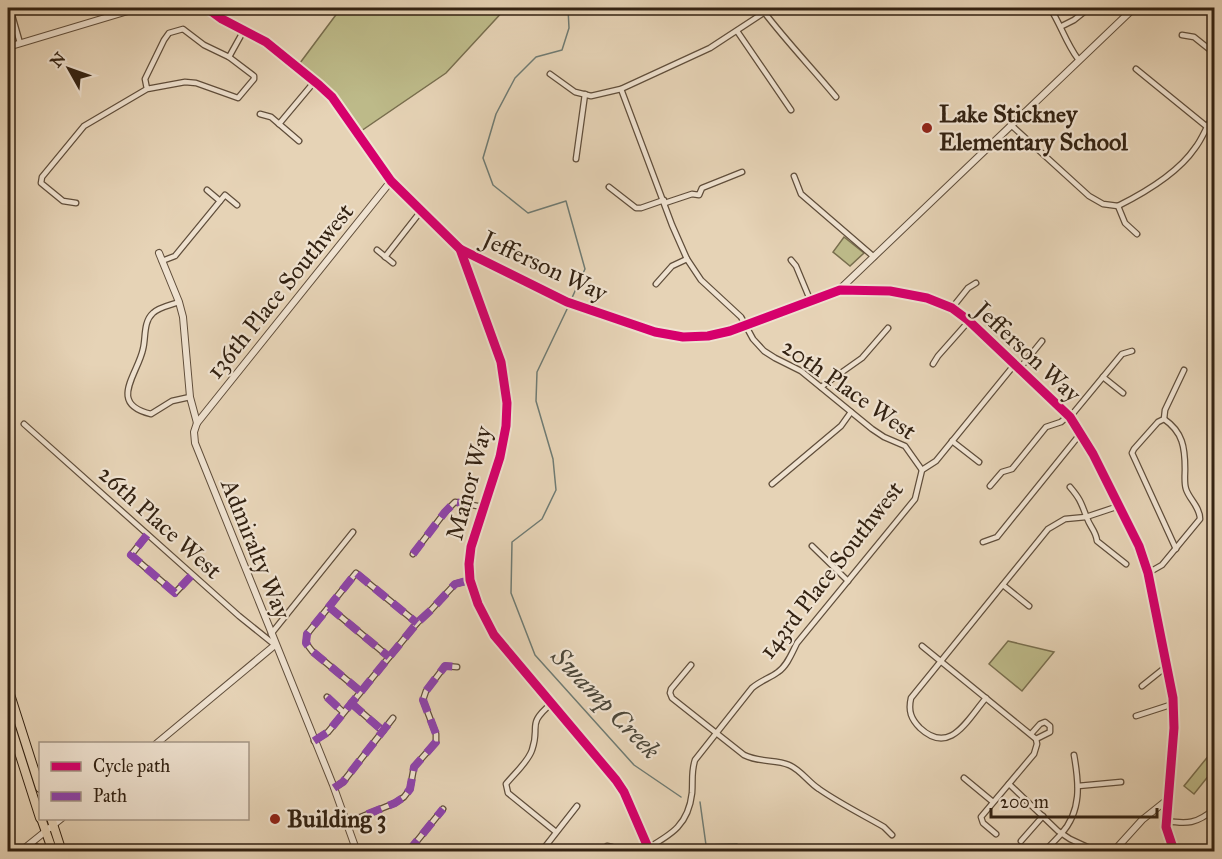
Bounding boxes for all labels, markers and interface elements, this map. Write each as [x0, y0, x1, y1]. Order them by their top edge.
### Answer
north arrow [39, 39, 99, 99]
text: N [46, 48, 70, 71]
place label: Lake Stickney Elementary School [939, 99, 1128, 157]
marker: Lake Stickney Elementary School [920, 121, 934, 135]
street label: 136th Place Southwest [200, 197, 360, 385]
street label: Jefferson Way [475, 223, 613, 308]
street label: Jefferson Way [966, 293, 1088, 409]
street label: 20th Place West [776, 332, 923, 447]
street label: Manor Way [439, 422, 499, 543]
street label: 26th Place West [92, 459, 228, 586]
street label: Admiralty Way [214, 474, 298, 624]
street label: 143rd Place Southwest [752, 475, 910, 665]
water label: Swamp Creek [543, 640, 668, 767]
legend [39, 742, 249, 820]
text: Cycle path [93, 755, 170, 777]
scale bar [991, 781, 1158, 819]
text: Path [93, 785, 127, 807]
text: 200 m [1000, 791, 1049, 813]
place label: Building 3 [287, 804, 386, 834]
marker: Building 3 [268, 812, 282, 826]

